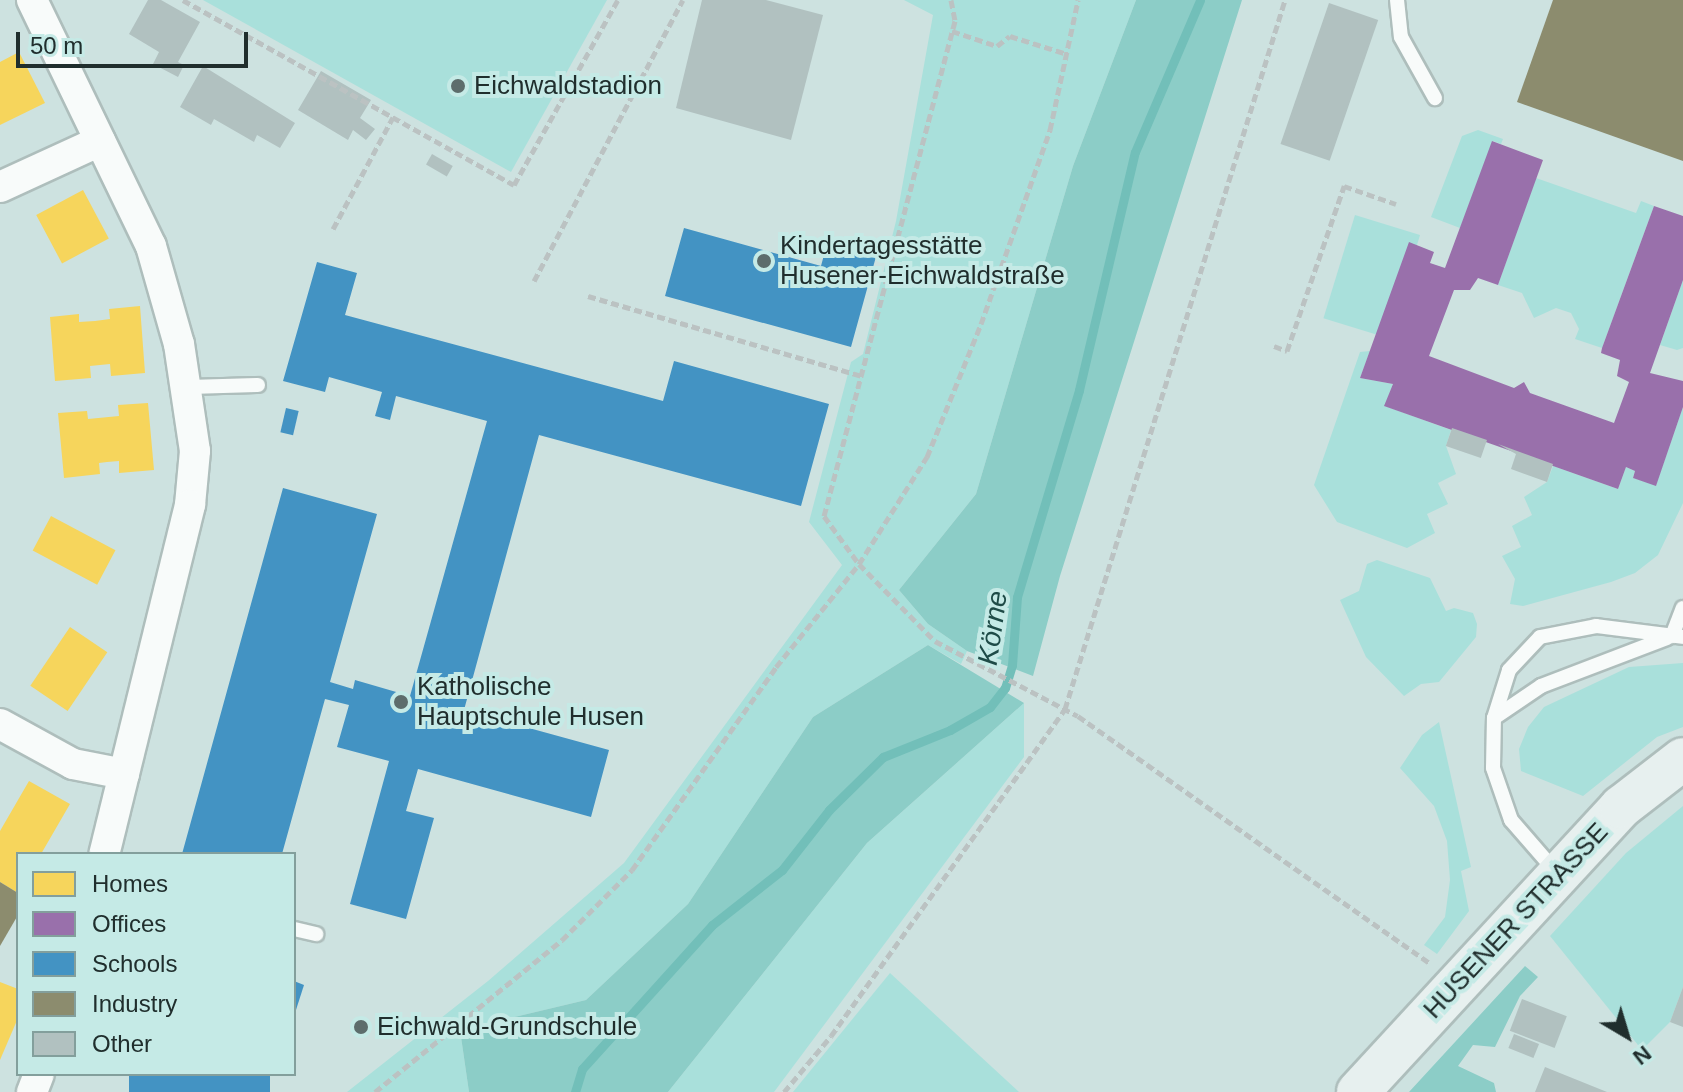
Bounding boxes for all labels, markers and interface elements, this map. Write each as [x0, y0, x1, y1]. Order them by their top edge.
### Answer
scale bar [20, 16, 252, 66]
text: 50 m [30, 32, 83, 59]
place label: Eichwaldstadion [474, 70, 662, 102]
marker: Eichwaldstadion [449, 77, 467, 95]
place label: Kindertagesstätte Husener-Eichwaldstraße [780, 230, 1065, 292]
marker: Kindertagesstätte Husener-Eichwaldstraße [755, 252, 773, 270]
water label: Körne [971, 589, 1015, 667]
place label: Katholische Hauptschule Husen [417, 671, 644, 732]
marker: Katholische Hauptschule Husen [392, 693, 410, 711]
street label: HUSENER STRASSE [1417, 817, 1615, 1025]
legend [16, 852, 296, 1076]
text: Homes [92, 870, 168, 897]
text: Offices [92, 910, 166, 937]
text: Schools [92, 950, 177, 977]
text: Industry [92, 990, 177, 1017]
north arrow [1587, 996, 1667, 1076]
place label: Eichwald-Grundschule [377, 1011, 637, 1043]
marker: Eichwald-Grundschule [352, 1018, 370, 1036]
text: Other [92, 1030, 152, 1057]
text: N [1628, 1041, 1656, 1070]

